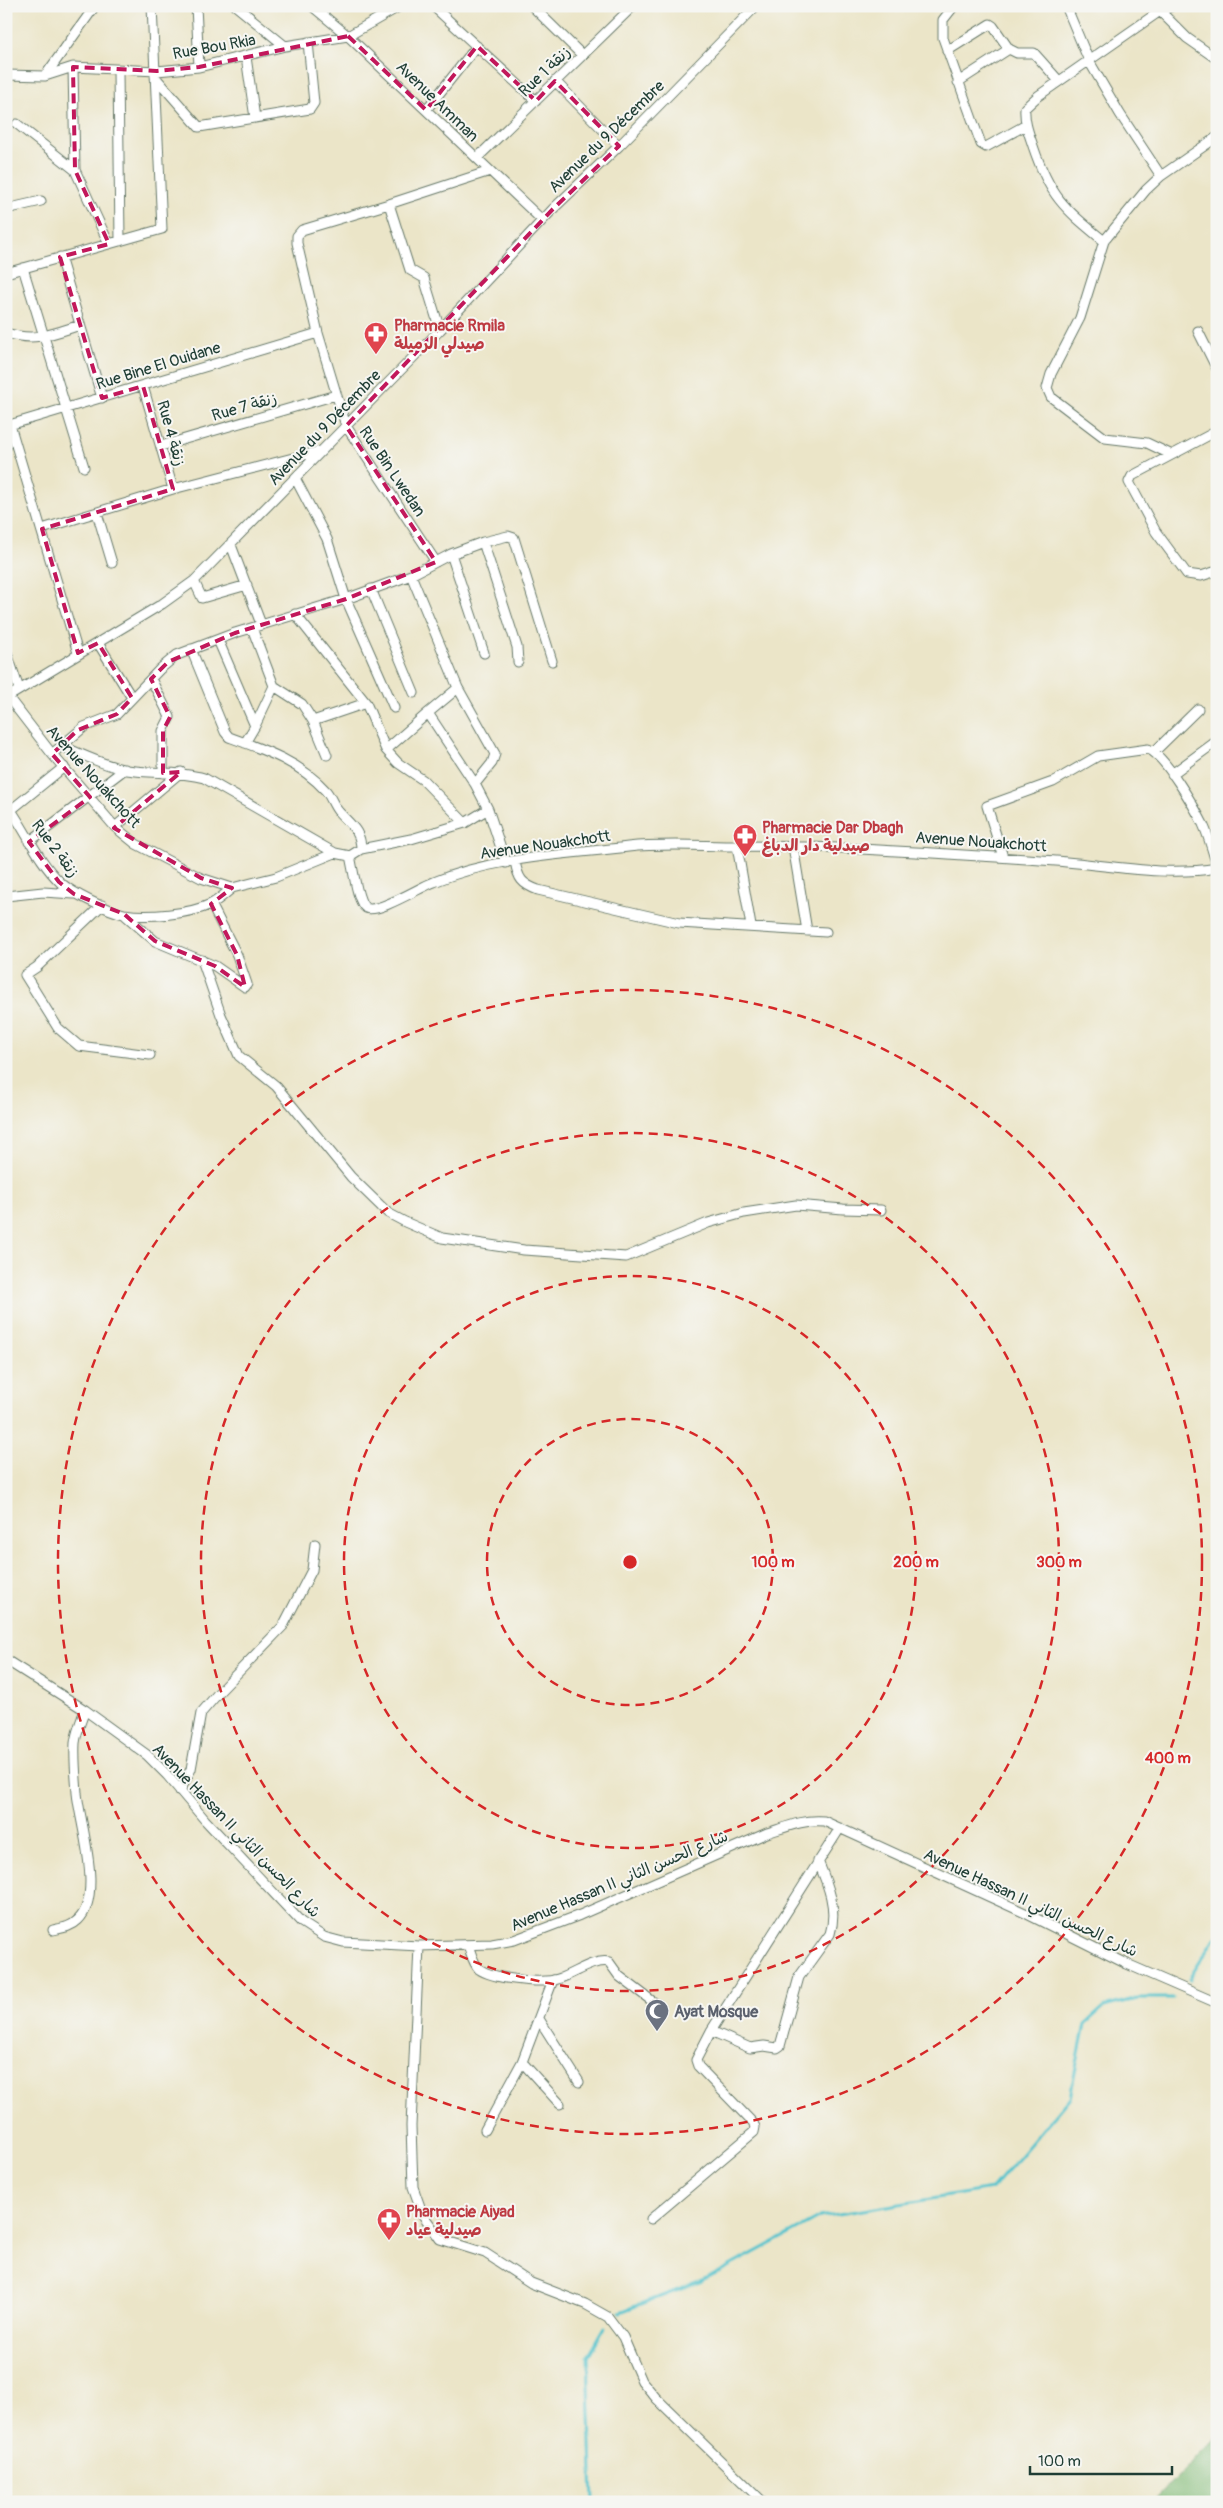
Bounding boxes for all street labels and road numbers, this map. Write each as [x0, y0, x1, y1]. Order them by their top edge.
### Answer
street label: Rue Bou Rkia [171, 30, 257, 64]
street label: Rue 1 زنقة [514, 42, 575, 101]
street label: Avenue Amman [392, 57, 483, 146]
street label: Avenue du 9 Décembre [545, 76, 669, 197]
street label: Rue Bine El Ouidane [94, 337, 223, 394]
street label: Avenue du 9 Décembre [264, 365, 385, 490]
street label: Rue 7 زنقة [209, 388, 279, 426]
street label: Rue 4 زنقة [152, 398, 190, 469]
street label: Rue Bin Lwedan [355, 423, 430, 520]
street label: Avenue Nouakchott [42, 721, 145, 833]
street label: Rue 2 زنقة [27, 816, 83, 882]
street label: Avenue Nouakchott [479, 826, 612, 864]
street label: Avenue Nouakchott [915, 827, 1048, 857]
street label: Avenue Hassan II شارع الحسن الثاني [145, 1740, 325, 1925]
street label: Avenue Hassan II شارع الحسن الثاني [508, 1826, 733, 1940]
street label: Avenue Hassan II شارع الحسن الثاني [919, 1844, 1141, 1965]

